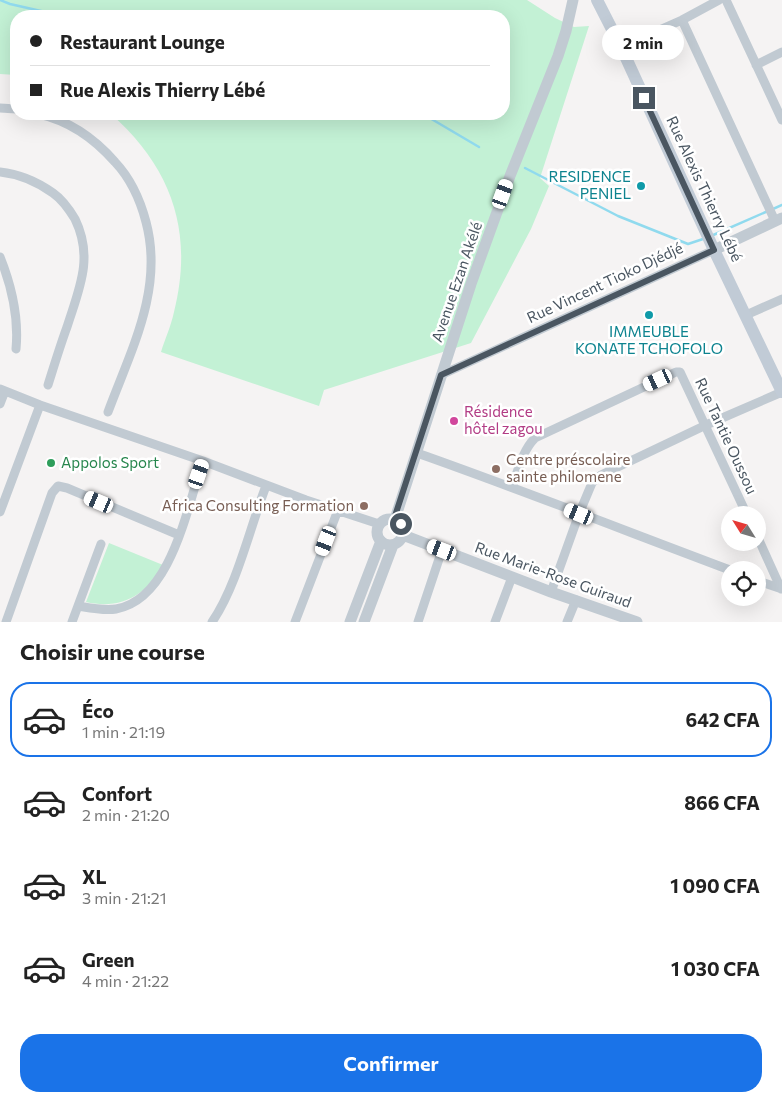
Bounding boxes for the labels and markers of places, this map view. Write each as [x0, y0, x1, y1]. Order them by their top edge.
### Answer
place label: RESIDENCE PENIEL [549, 167, 631, 202]
marker: RESIDENCE PENIEL [635, 180, 647, 192]
marker: IMMEUBLE KONATE TCHOFOLO [643, 309, 655, 321]
place label: IMMEUBLE KONATE TCHOFOLO [575, 322, 723, 357]
place label: Résidence hôtel zagou [464, 402, 543, 437]
marker: Résidence hôtel zagou [448, 415, 460, 427]
place label: Centre préscolaire sainte philomene [506, 450, 630, 485]
place label: Appolos Sport [61, 453, 159, 471]
marker: Appolos Sport [45, 457, 57, 469]
marker: Centre préscolaire sainte philomene [490, 463, 502, 475]
place label: Africa Consulting Formation [162, 496, 354, 514]
marker: Africa Consulting Formation [358, 500, 370, 512]

